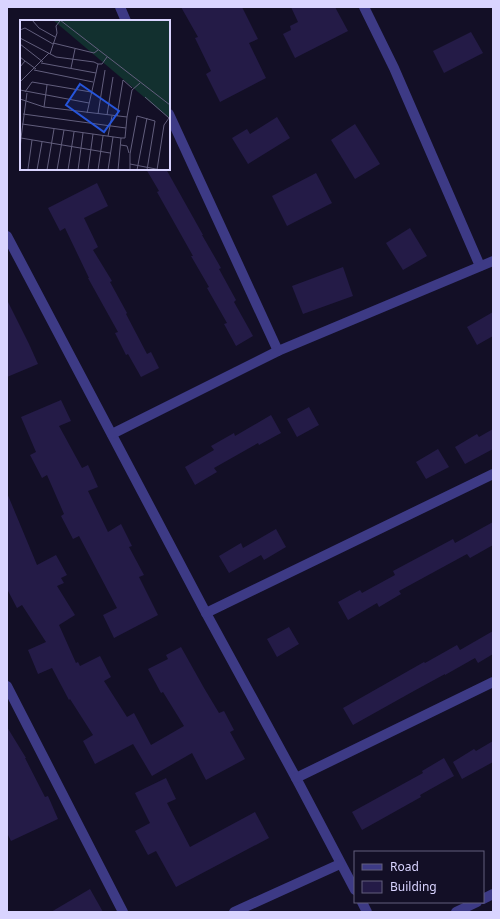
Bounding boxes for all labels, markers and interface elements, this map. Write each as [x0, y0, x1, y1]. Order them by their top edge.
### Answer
inset map [20, 20, 170, 170]
legend [354, 851, 484, 903]
text: Road [390, 858, 419, 875]
text: Building [390, 878, 437, 895]

